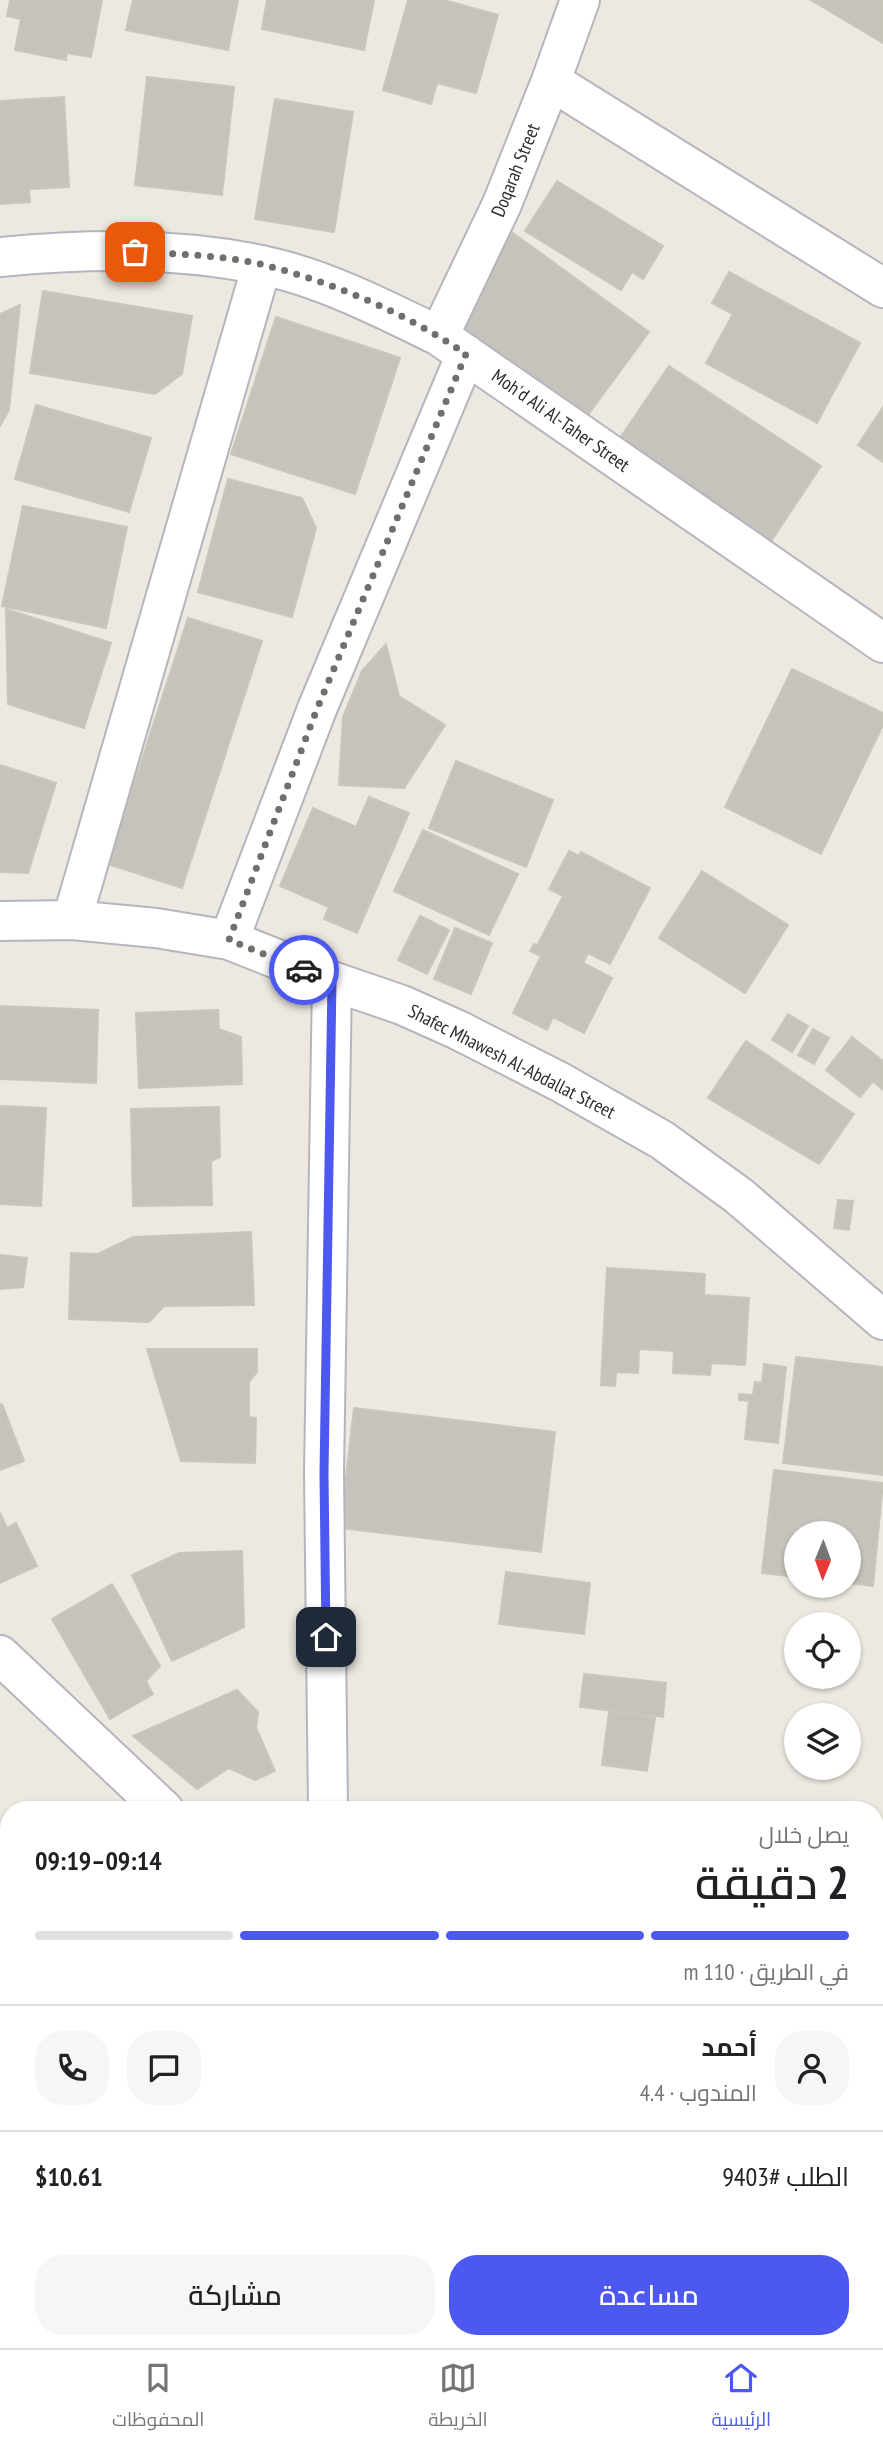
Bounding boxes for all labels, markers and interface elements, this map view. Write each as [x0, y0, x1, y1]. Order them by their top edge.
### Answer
street label: Doqarah Street [485, 119, 545, 220]
pin [105, 222, 165, 282]
icon: bag [116, 233, 154, 271]
street label: Moh'd Ali Al-Taher Street [487, 363, 635, 477]
courier [269, 935, 339, 1005]
icon: car [285, 951, 323, 989]
street label: Shafec Mhawesh Al-Abdallat Street [404, 998, 620, 1124]
north arrow [784, 1521, 861, 1598]
map controls [784, 1521, 861, 1780]
pin [296, 1607, 356, 1667]
button: locate [784, 1612, 861, 1689]
icon: home [307, 1618, 345, 1656]
button: layers [784, 1703, 861, 1780]
text: يصل خلال [759, 1820, 849, 1849]
text: 09:14–09:19 [35, 1844, 162, 1877]
text: 2 دقيقة [695, 1852, 849, 1912]
text: في الطريق · 110 m [684, 1957, 849, 1986]
text: أحمد [701, 2030, 757, 2063]
button: phone [35, 2031, 109, 2105]
button: chat [127, 2031, 201, 2105]
button: person [775, 2031, 849, 2105]
text: المندوب · 4.4 [640, 2078, 757, 2107]
text: $10.61 [35, 2160, 103, 2193]
text: الطلب #9403 [722, 2160, 849, 2193]
button: مشاركة [35, 2255, 435, 2335]
button: مساعدة [449, 2255, 849, 2335]
tab: المحفوظات [112, 2359, 204, 2437]
tab: الخريطة [428, 2359, 488, 2437]
tab: الرئيسية [711, 2359, 771, 2437]

